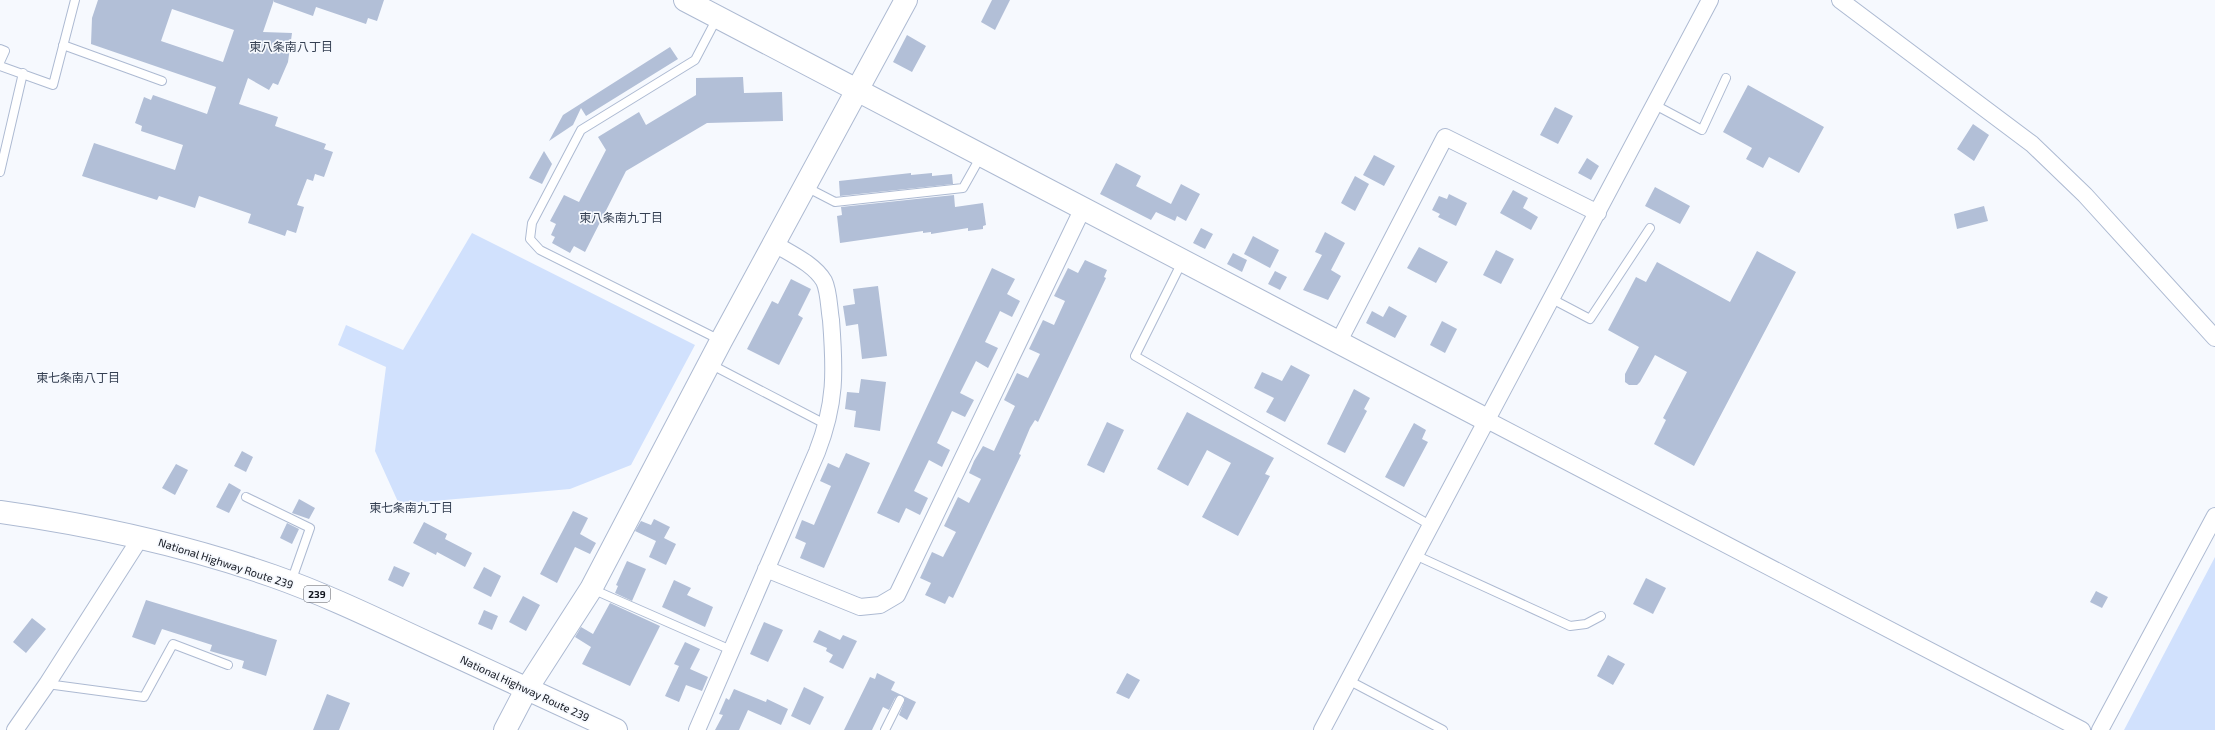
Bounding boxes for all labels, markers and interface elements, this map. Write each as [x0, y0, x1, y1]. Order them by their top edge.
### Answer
district label: 東八条南八丁目 [249, 39, 333, 53]
district label: 東八条南九丁目 [579, 210, 663, 224]
district label: 東七条南八丁目 [36, 370, 120, 384]
district label: 東七条南九丁目 [369, 500, 453, 514]
street label: National Highway Route 239 [157, 535, 295, 591]
road number: 239 [304, 586, 330, 602]
street label: National Highway Route 239 [458, 652, 592, 724]

